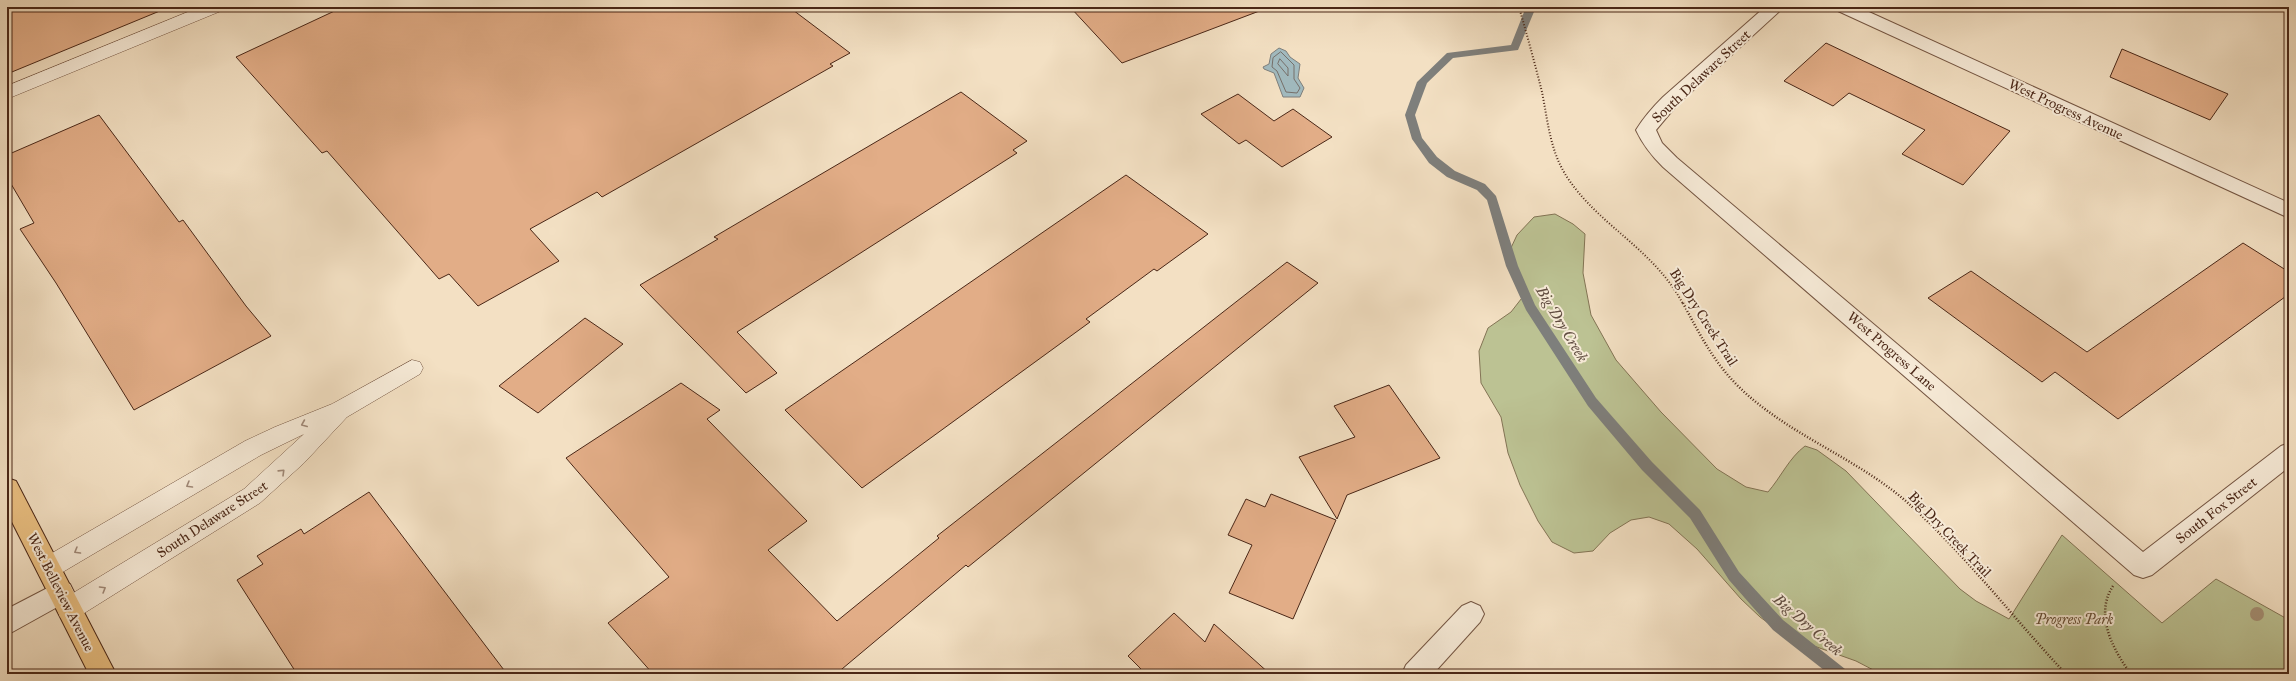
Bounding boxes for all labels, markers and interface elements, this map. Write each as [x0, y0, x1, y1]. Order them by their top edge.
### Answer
street label: South Delaware Street [1648, 26, 1754, 126]
street label: West Progress Avenue [2006, 75, 2126, 144]
street label: Big Dry Creek Trail [1666, 266, 1741, 369]
water label: Big Dry Creek [1532, 282, 1592, 365]
street label: West Progress Lane [1844, 308, 1940, 395]
one-way arrow [300, 419, 308, 427]
one-way arrow [277, 470, 284, 477]
street label: South Fox Street [2172, 473, 2260, 547]
street label: South Delaware Street [154, 477, 271, 562]
one-way arrow [186, 481, 193, 488]
street label: Big Dry Creek Trail [1905, 488, 1995, 581]
street label: West Belleview Avenue [23, 530, 98, 654]
one-way arrow [74, 546, 81, 554]
one-way arrow [99, 586, 106, 593]
water label: Big Dry Creek [1769, 590, 1846, 660]
park label: Progress Park [2035, 611, 2114, 628]

